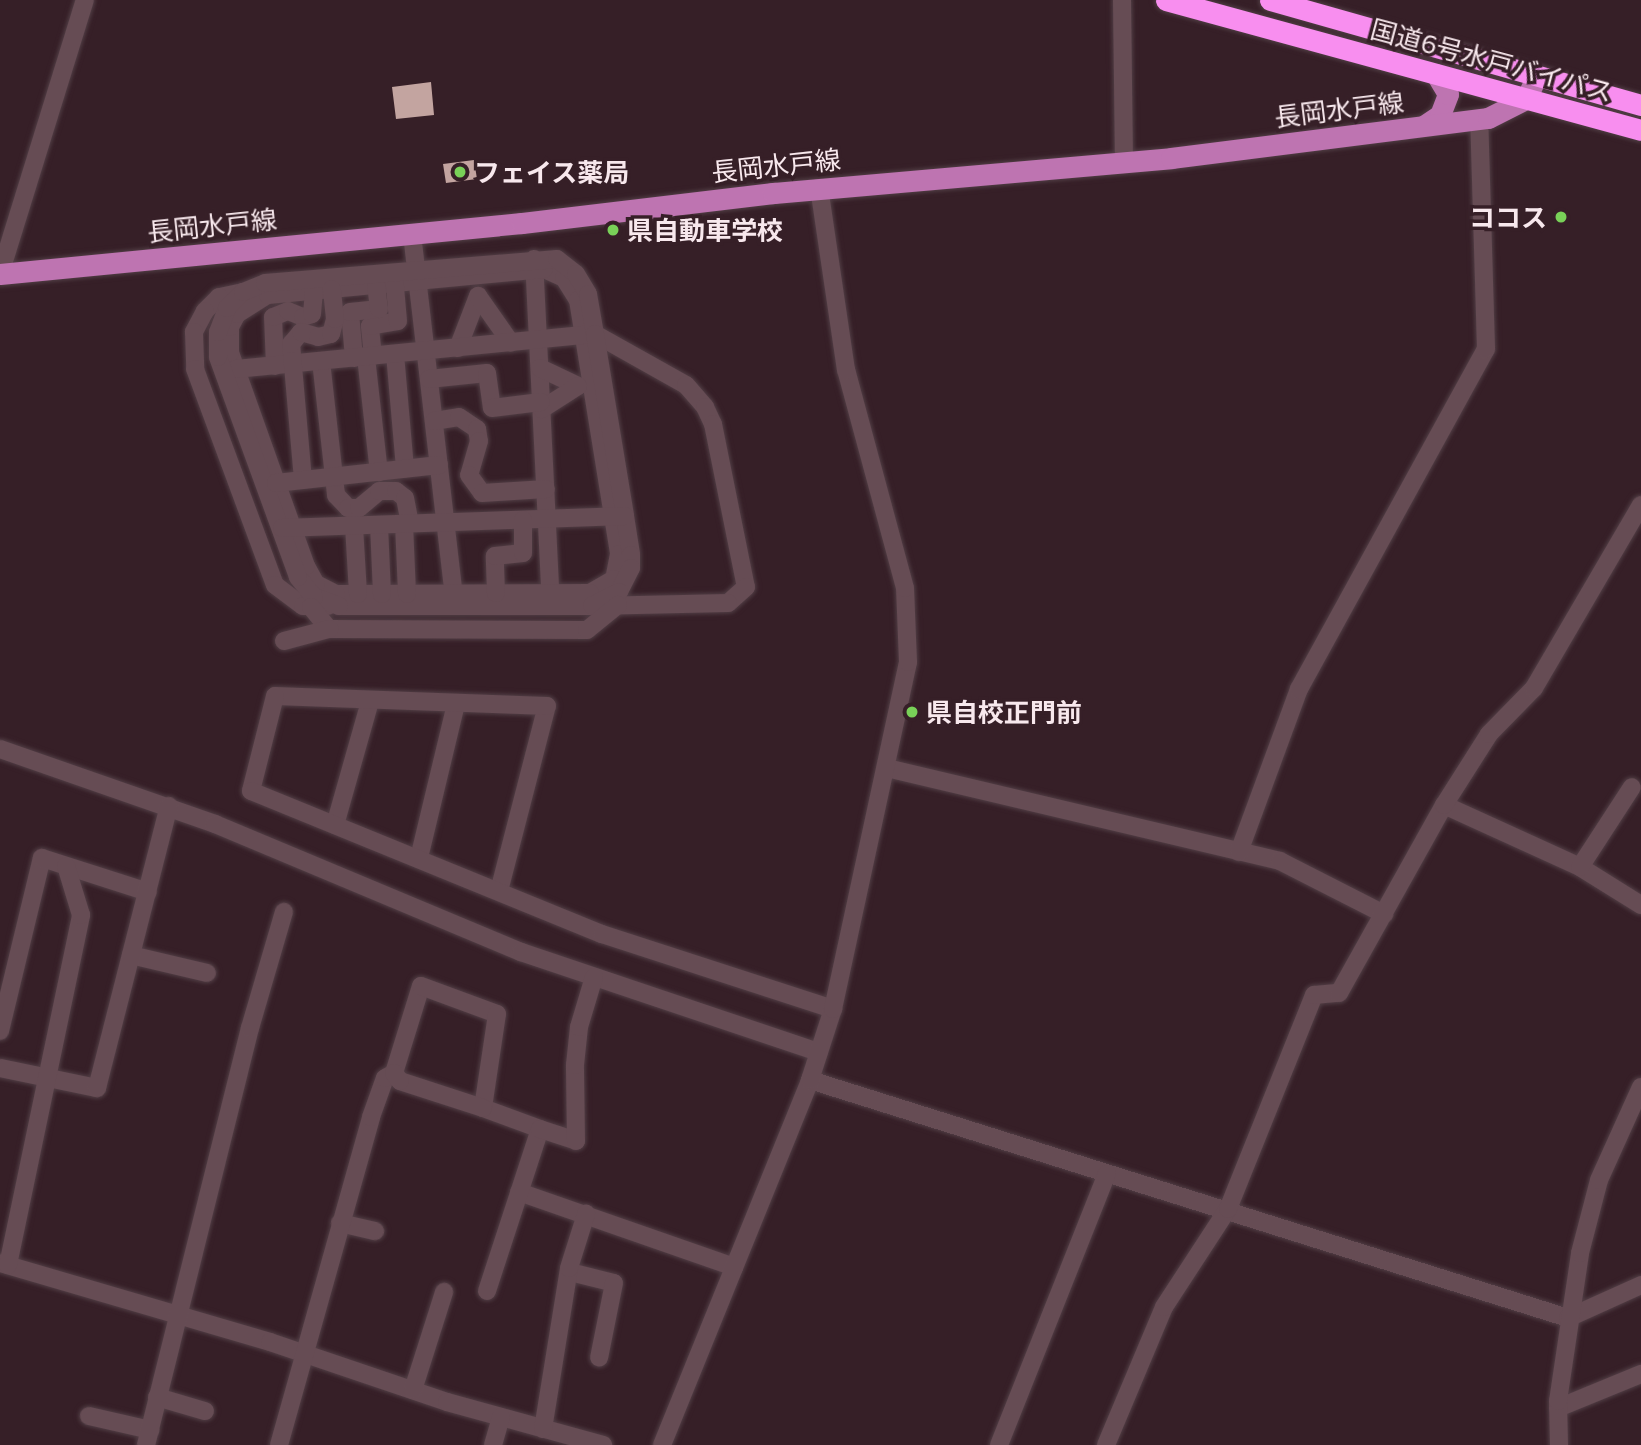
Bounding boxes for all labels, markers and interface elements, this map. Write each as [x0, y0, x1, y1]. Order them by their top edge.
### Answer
street label: 国道6号水戸バイパス [1367, 13, 1617, 107]
street label: 長岡水戸線 [1273, 86, 1405, 132]
street label: 長岡水戸線 [710, 143, 842, 187]
place label: フェイス薬局 [474, 156, 630, 188]
marker: フェイス薬局 [452, 164, 468, 180]
place label: ココス [1469, 201, 1547, 233]
street label: 長岡水戸線 [146, 203, 278, 247]
marker: ココス [1553, 209, 1569, 225]
place label: 県自動車学校 [627, 214, 783, 246]
marker: 県自動車学校 [605, 222, 621, 238]
place label: 県自校正門前 [926, 696, 1082, 728]
marker: 県自校正門前 [904, 704, 920, 720]

